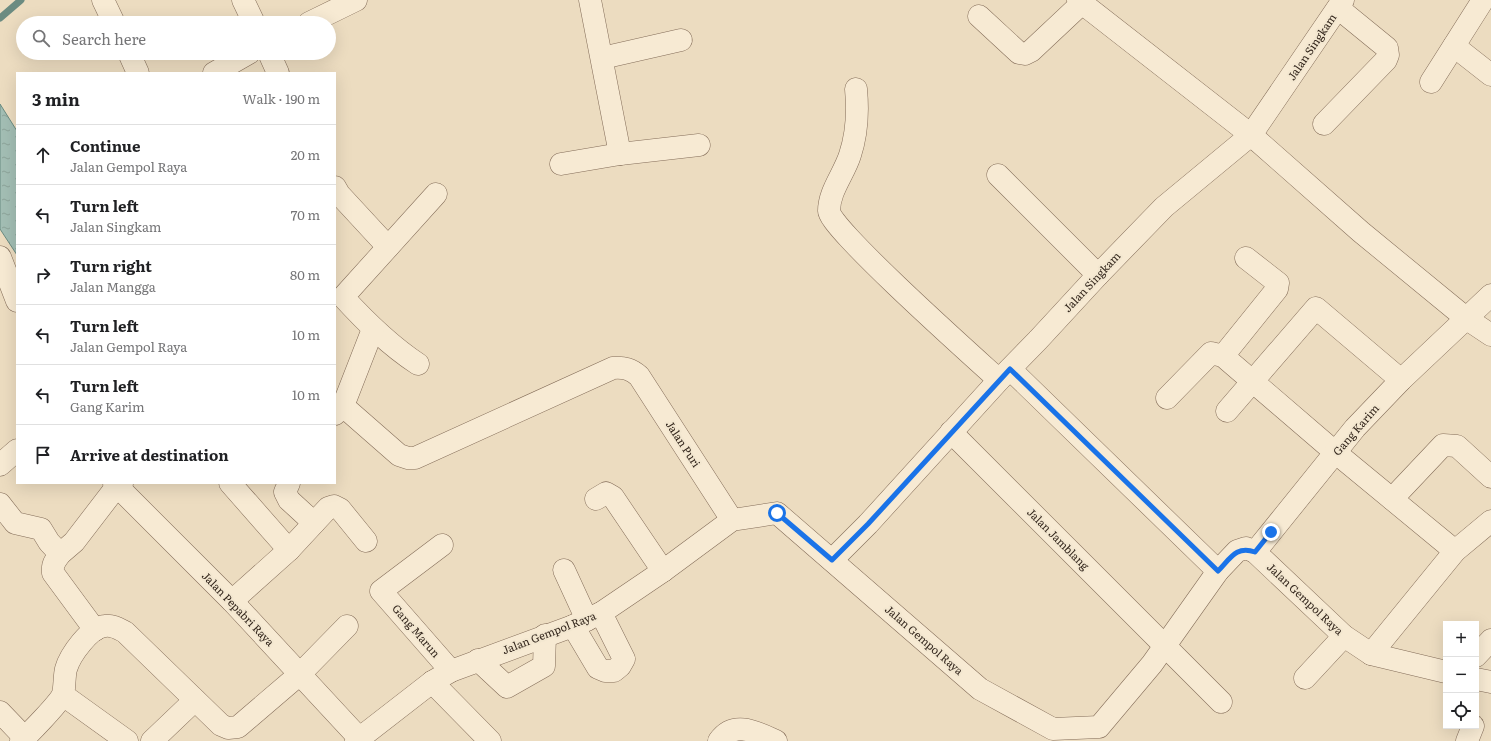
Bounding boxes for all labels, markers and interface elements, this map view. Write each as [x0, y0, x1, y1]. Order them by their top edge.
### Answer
street label: Jalan Singkam [1283, 10, 1340, 83]
search box [16, 16, 336, 60]
icon: search [30, 27, 52, 49]
text: Search here [62, 27, 146, 50]
text: 3 min [32, 86, 80, 111]
text: Walk · 190 m [242, 89, 320, 108]
text: Continue [70, 134, 140, 157]
icon: ahead [32, 144, 54, 166]
text: 20 m [291, 145, 320, 164]
text: Jalan Gempol Raya [70, 157, 187, 176]
text: Turn left [70, 194, 139, 217]
icon: left [32, 204, 54, 226]
text: 70 m [291, 205, 320, 224]
text: Jalan Singkam [70, 217, 161, 236]
street label: Jalan Singkam [1059, 247, 1124, 315]
text: Turn right [70, 254, 152, 277]
icon: right [32, 264, 54, 286]
text: 80 m [290, 265, 320, 284]
text: Jalan Mangga [70, 277, 156, 296]
text: Turn left [70, 314, 139, 337]
icon: left [32, 324, 54, 346]
text: 10 m [292, 325, 320, 344]
text: Jalan Gempol Raya [70, 337, 187, 356]
text: Turn left [70, 374, 139, 397]
icon: left [32, 384, 54, 406]
text: 10 m [292, 385, 320, 404]
text: Gang Karim [70, 397, 145, 416]
street label: Gang Karim [1328, 400, 1382, 458]
street label: Jalan Puri [663, 417, 705, 470]
text: Arrive at destination [70, 443, 229, 466]
icon: arrive [32, 444, 54, 466]
route start [768, 504, 786, 522]
street label: Jalan Jamblang [1024, 504, 1094, 574]
route end [1262, 523, 1280, 541]
street label: Jalan Gempol Raya [1264, 559, 1347, 638]
street label: Jalan Pepabri Raya [199, 567, 279, 649]
street label: Gang Marun [389, 600, 444, 660]
street label: Jalan Gempol Raya [882, 601, 967, 678]
street label: Jalan Gempol Raya [499, 607, 598, 657]
map controls [1443, 621, 1479, 729]
button: + [1443, 621, 1479, 657]
button: − [1443, 657, 1479, 693]
button: locate [1443, 693, 1479, 729]

